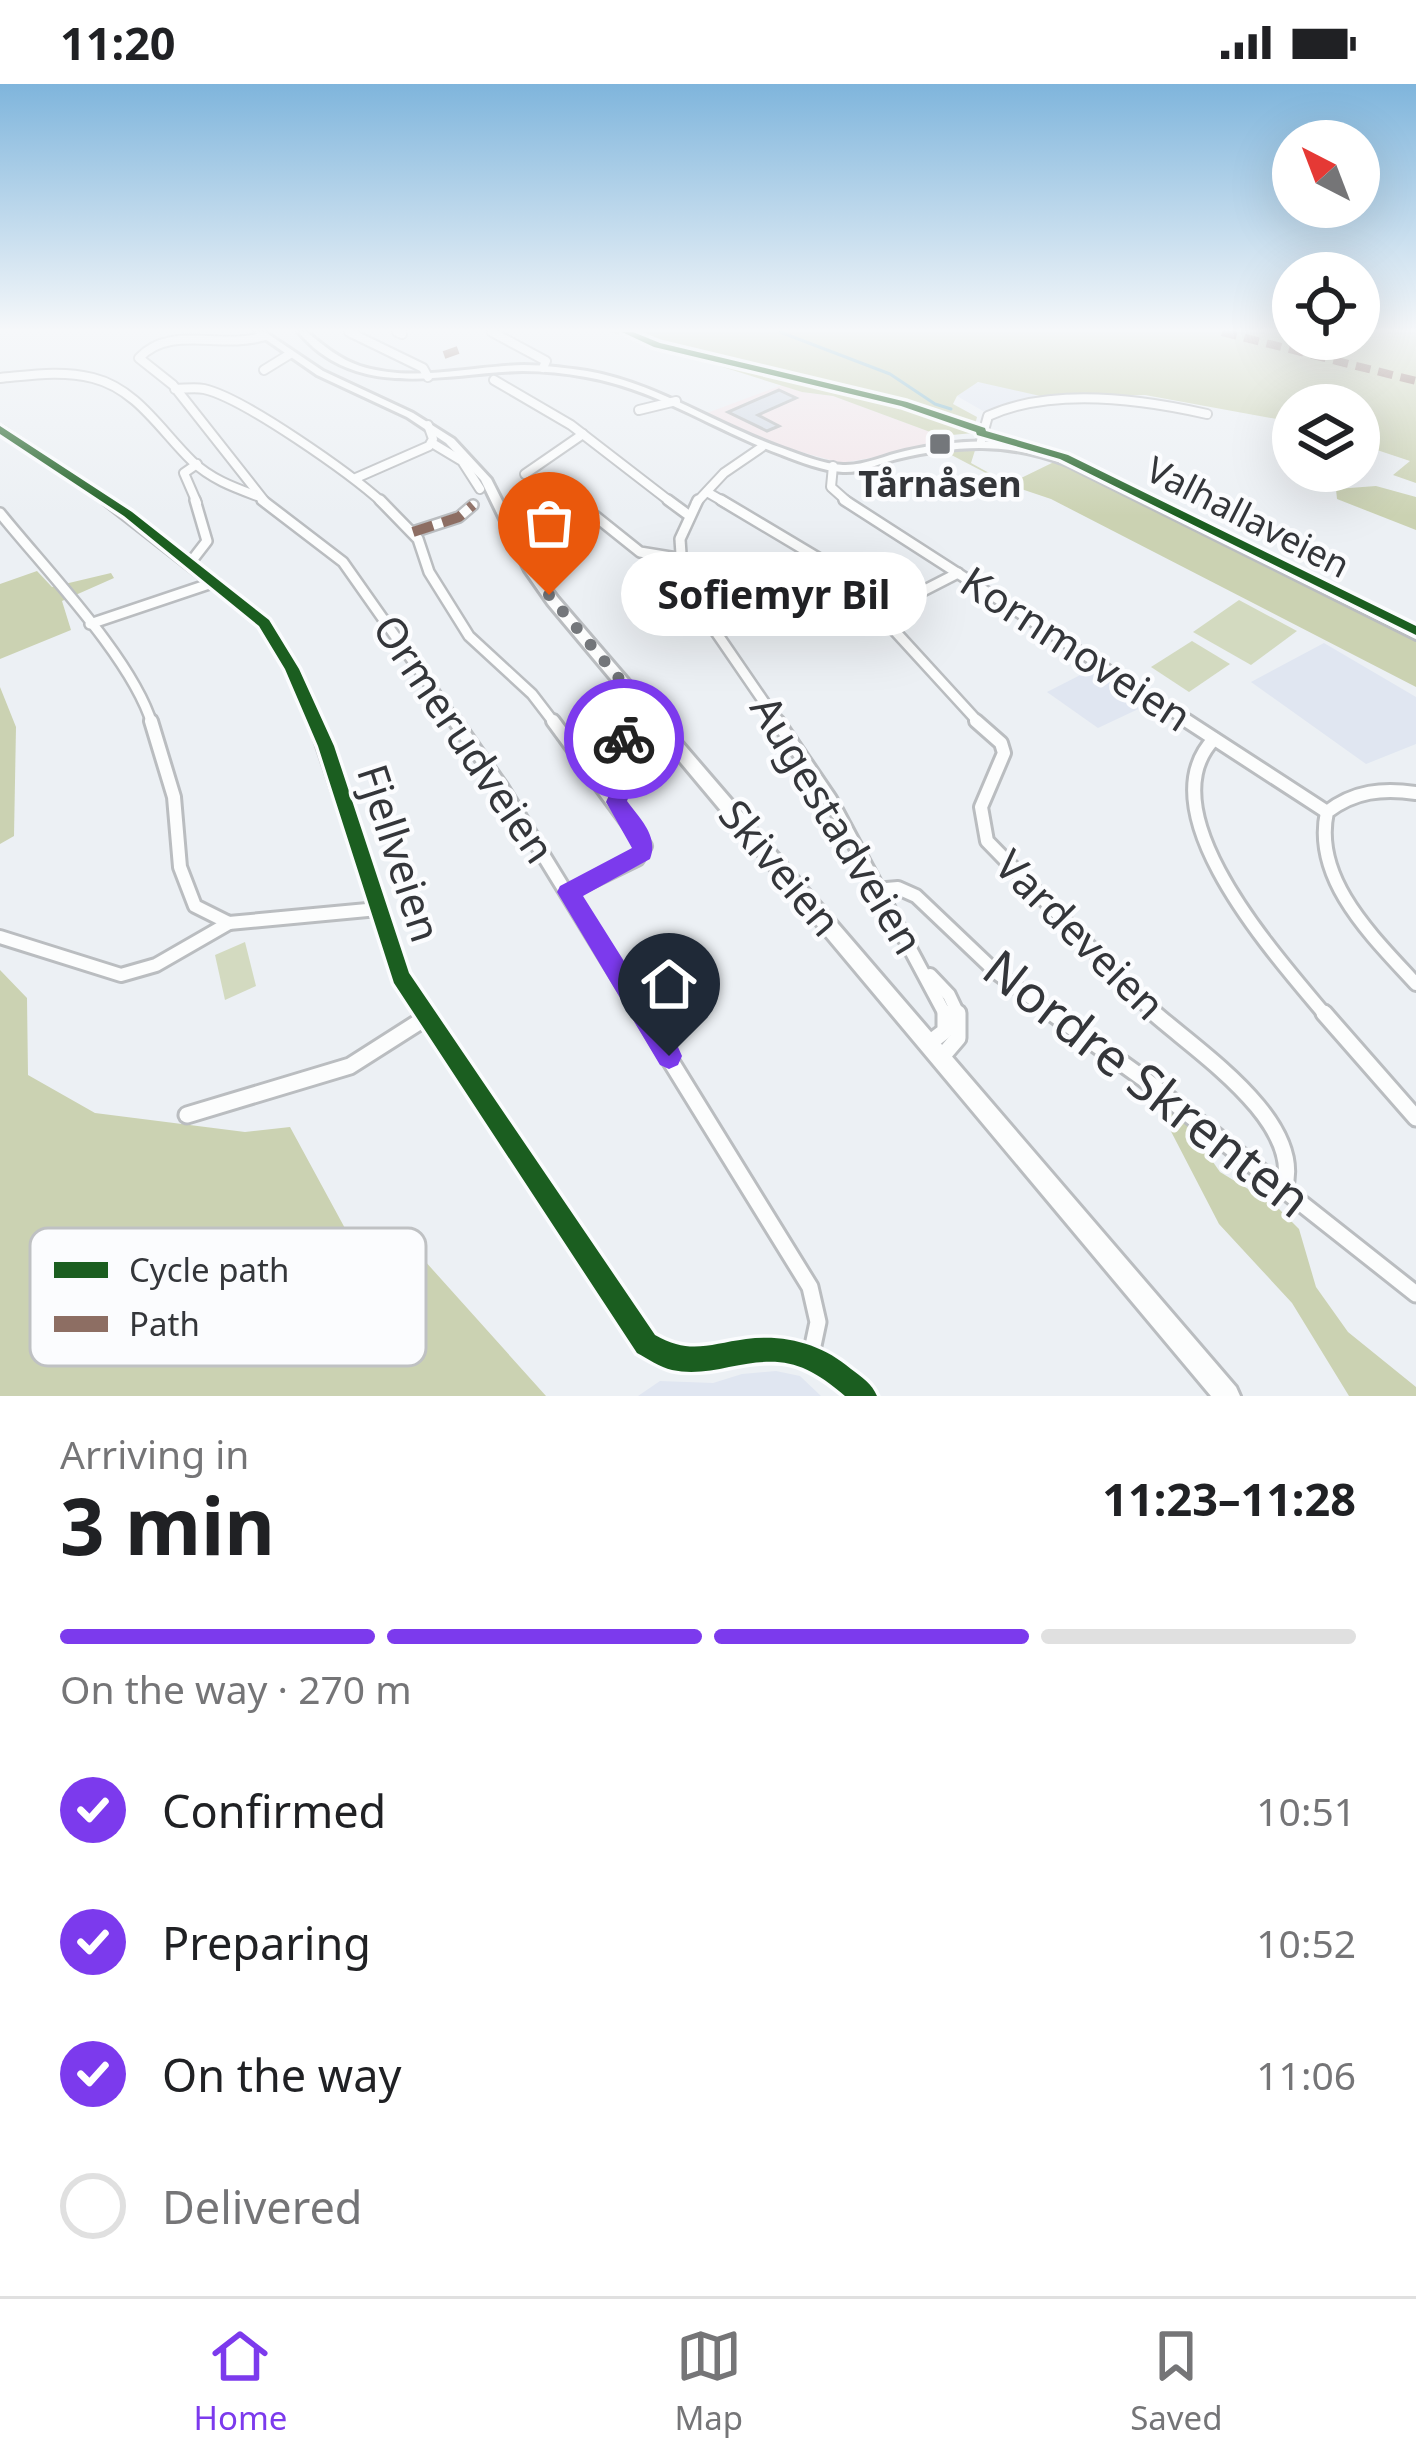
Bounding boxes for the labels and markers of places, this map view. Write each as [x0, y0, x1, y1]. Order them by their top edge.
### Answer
marker: Tårnåsen [927, 431, 953, 457]
place label: Tårnåsen [858, 459, 1022, 508]
pin [498, 472, 600, 595]
callout: Sofiemyr Bil [621, 553, 927, 637]
pin [618, 933, 720, 1056]

